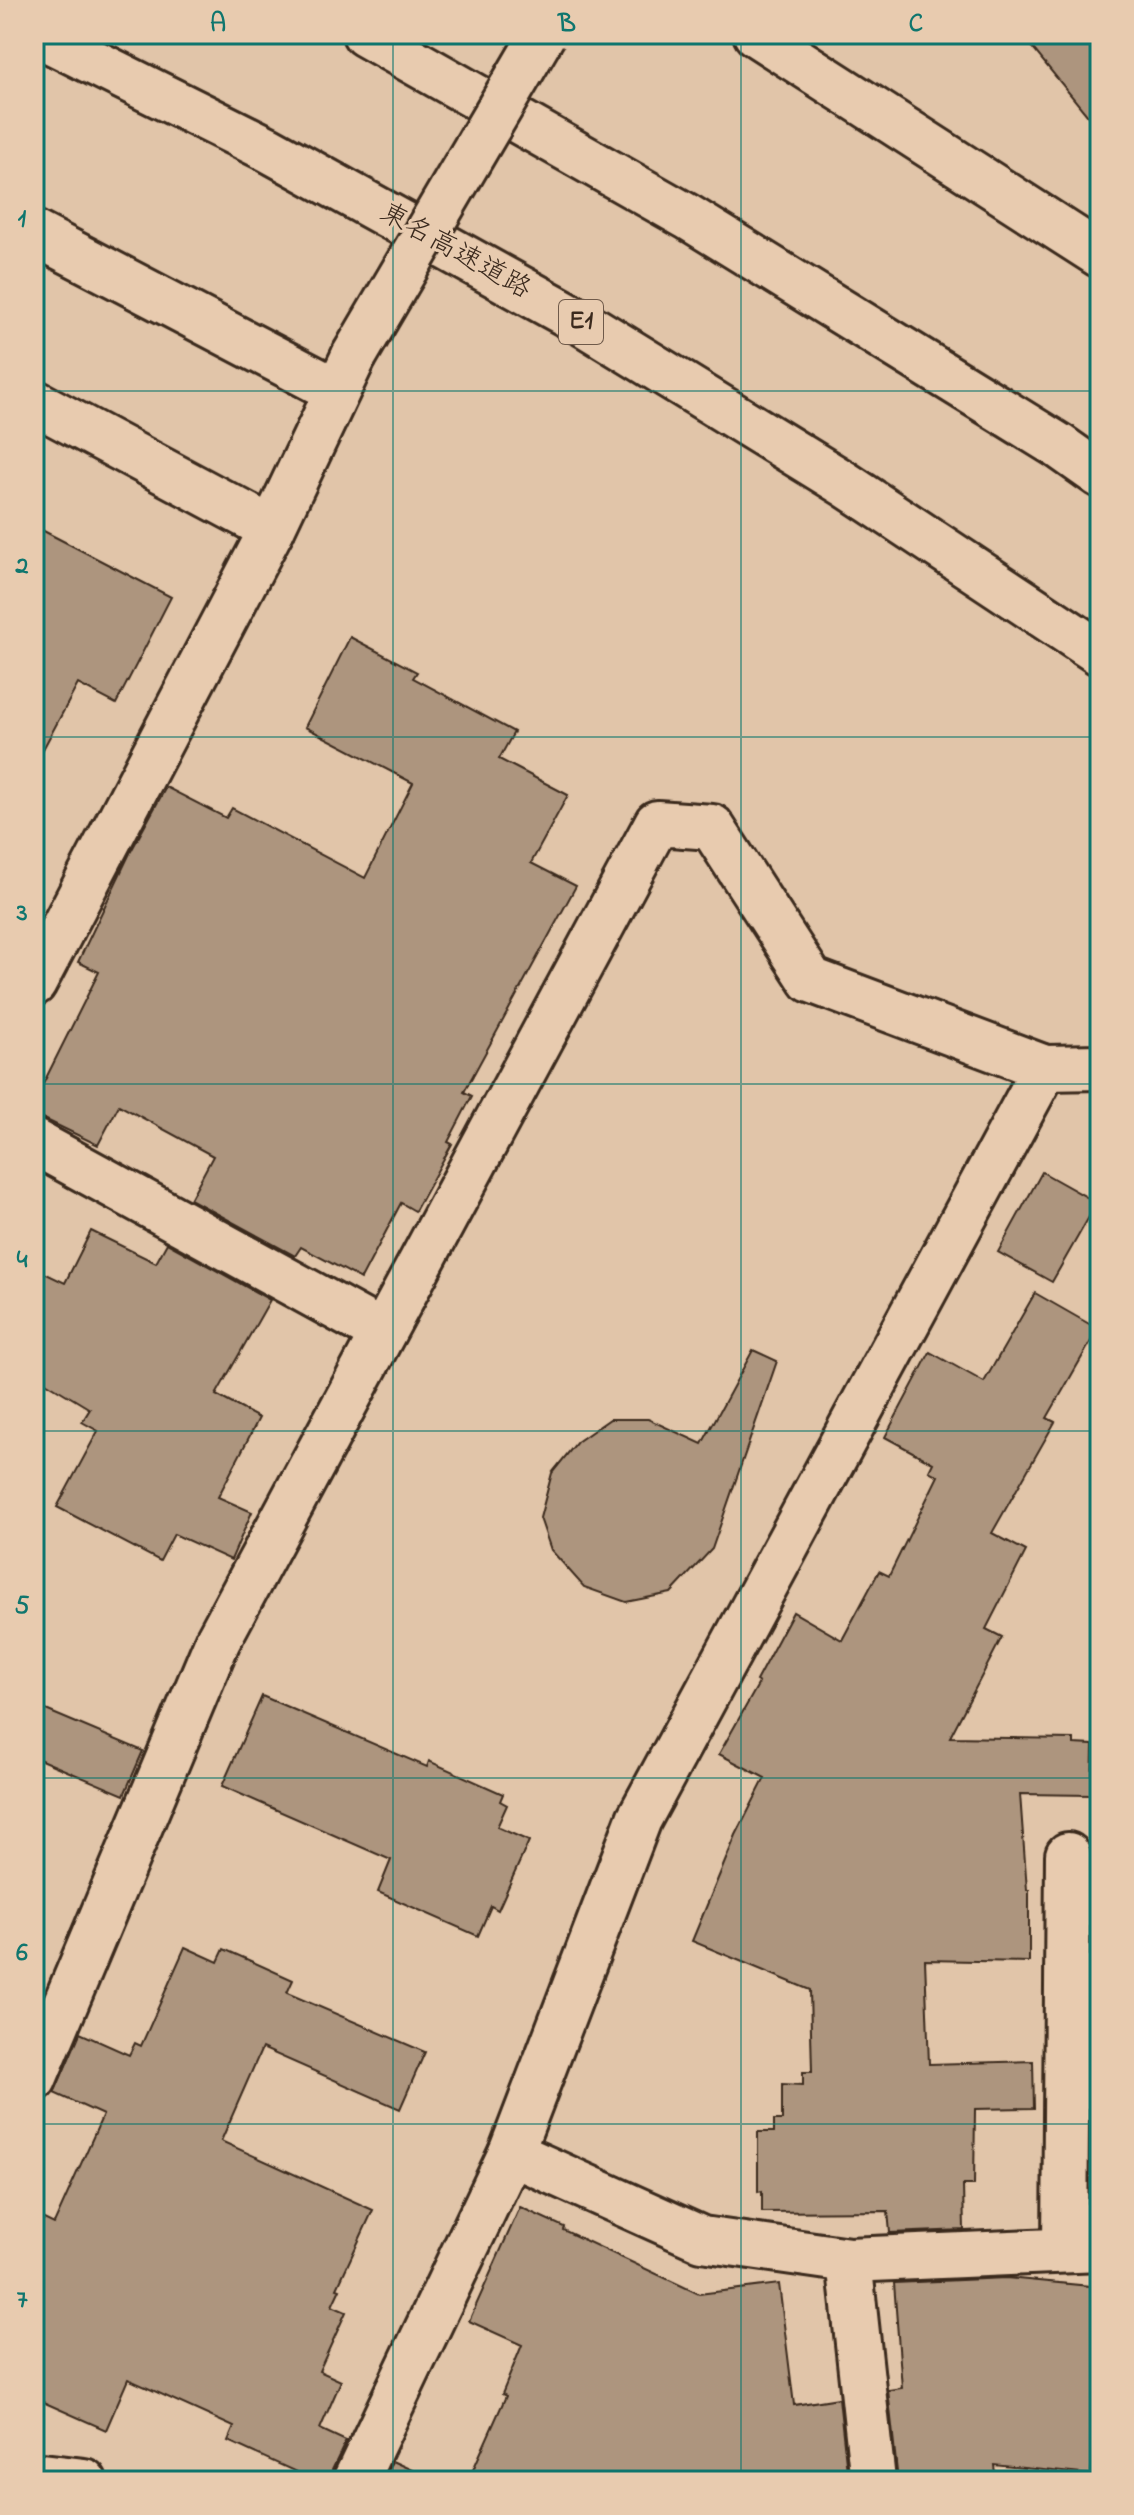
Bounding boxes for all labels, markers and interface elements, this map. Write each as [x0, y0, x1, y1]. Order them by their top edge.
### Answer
text: A [210, 6, 226, 44]
text: B [557, 6, 576, 44]
text: C [909, 6, 923, 44]
street label: 東名高速道路 [372, 193, 538, 311]
text: 1 [18, 201, 27, 239]
road number: E1 [559, 300, 603, 344]
text: 2 [15, 548, 29, 586]
text: 3 [16, 895, 28, 933]
text: 4 [17, 1242, 28, 1280]
text: 5 [15, 1588, 30, 1626]
text: 6 [16, 1935, 28, 1973]
text: 7 [17, 2282, 28, 2320]

